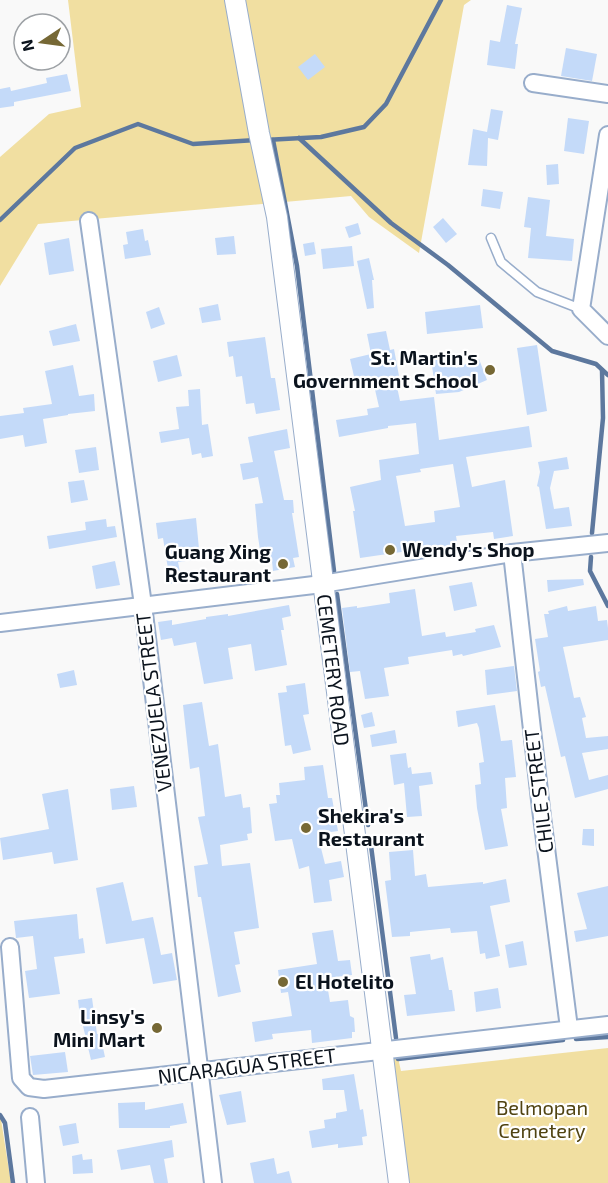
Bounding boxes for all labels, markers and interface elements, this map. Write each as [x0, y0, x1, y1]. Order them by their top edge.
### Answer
north arrow [12, 12, 72, 72]
text: N [16, 38, 37, 53]
place label: St. Martin's Government School [293, 345, 478, 392]
marker: St. Martin's Government School [483, 363, 497, 377]
place label: Wendy's Shop [402, 537, 534, 562]
place label: Guang Xing Restaurant [165, 539, 271, 586]
marker: Wendy's Shop [383, 543, 397, 557]
marker: Guang Xing Restaurant [276, 557, 290, 571]
street label: CEMETERY ROAD [313, 592, 355, 747]
street label: VENEZUELA STREET [130, 611, 176, 793]
street label: CHILE STREET [518, 727, 558, 855]
place label: Shekira's Restaurant [318, 803, 424, 850]
marker: Shekira's Restaurant [299, 821, 313, 835]
place label: El Hotelito [295, 969, 394, 993]
marker: El Hotelito [276, 975, 290, 989]
place label: Linsy's Mini Mart [53, 1004, 145, 1051]
marker: Linsy's Mini Mart [150, 1021, 164, 1035]
street label: NICARAGUA STREET [156, 1042, 338, 1088]
park label: Belmopan Cemetery [496, 1095, 588, 1142]

